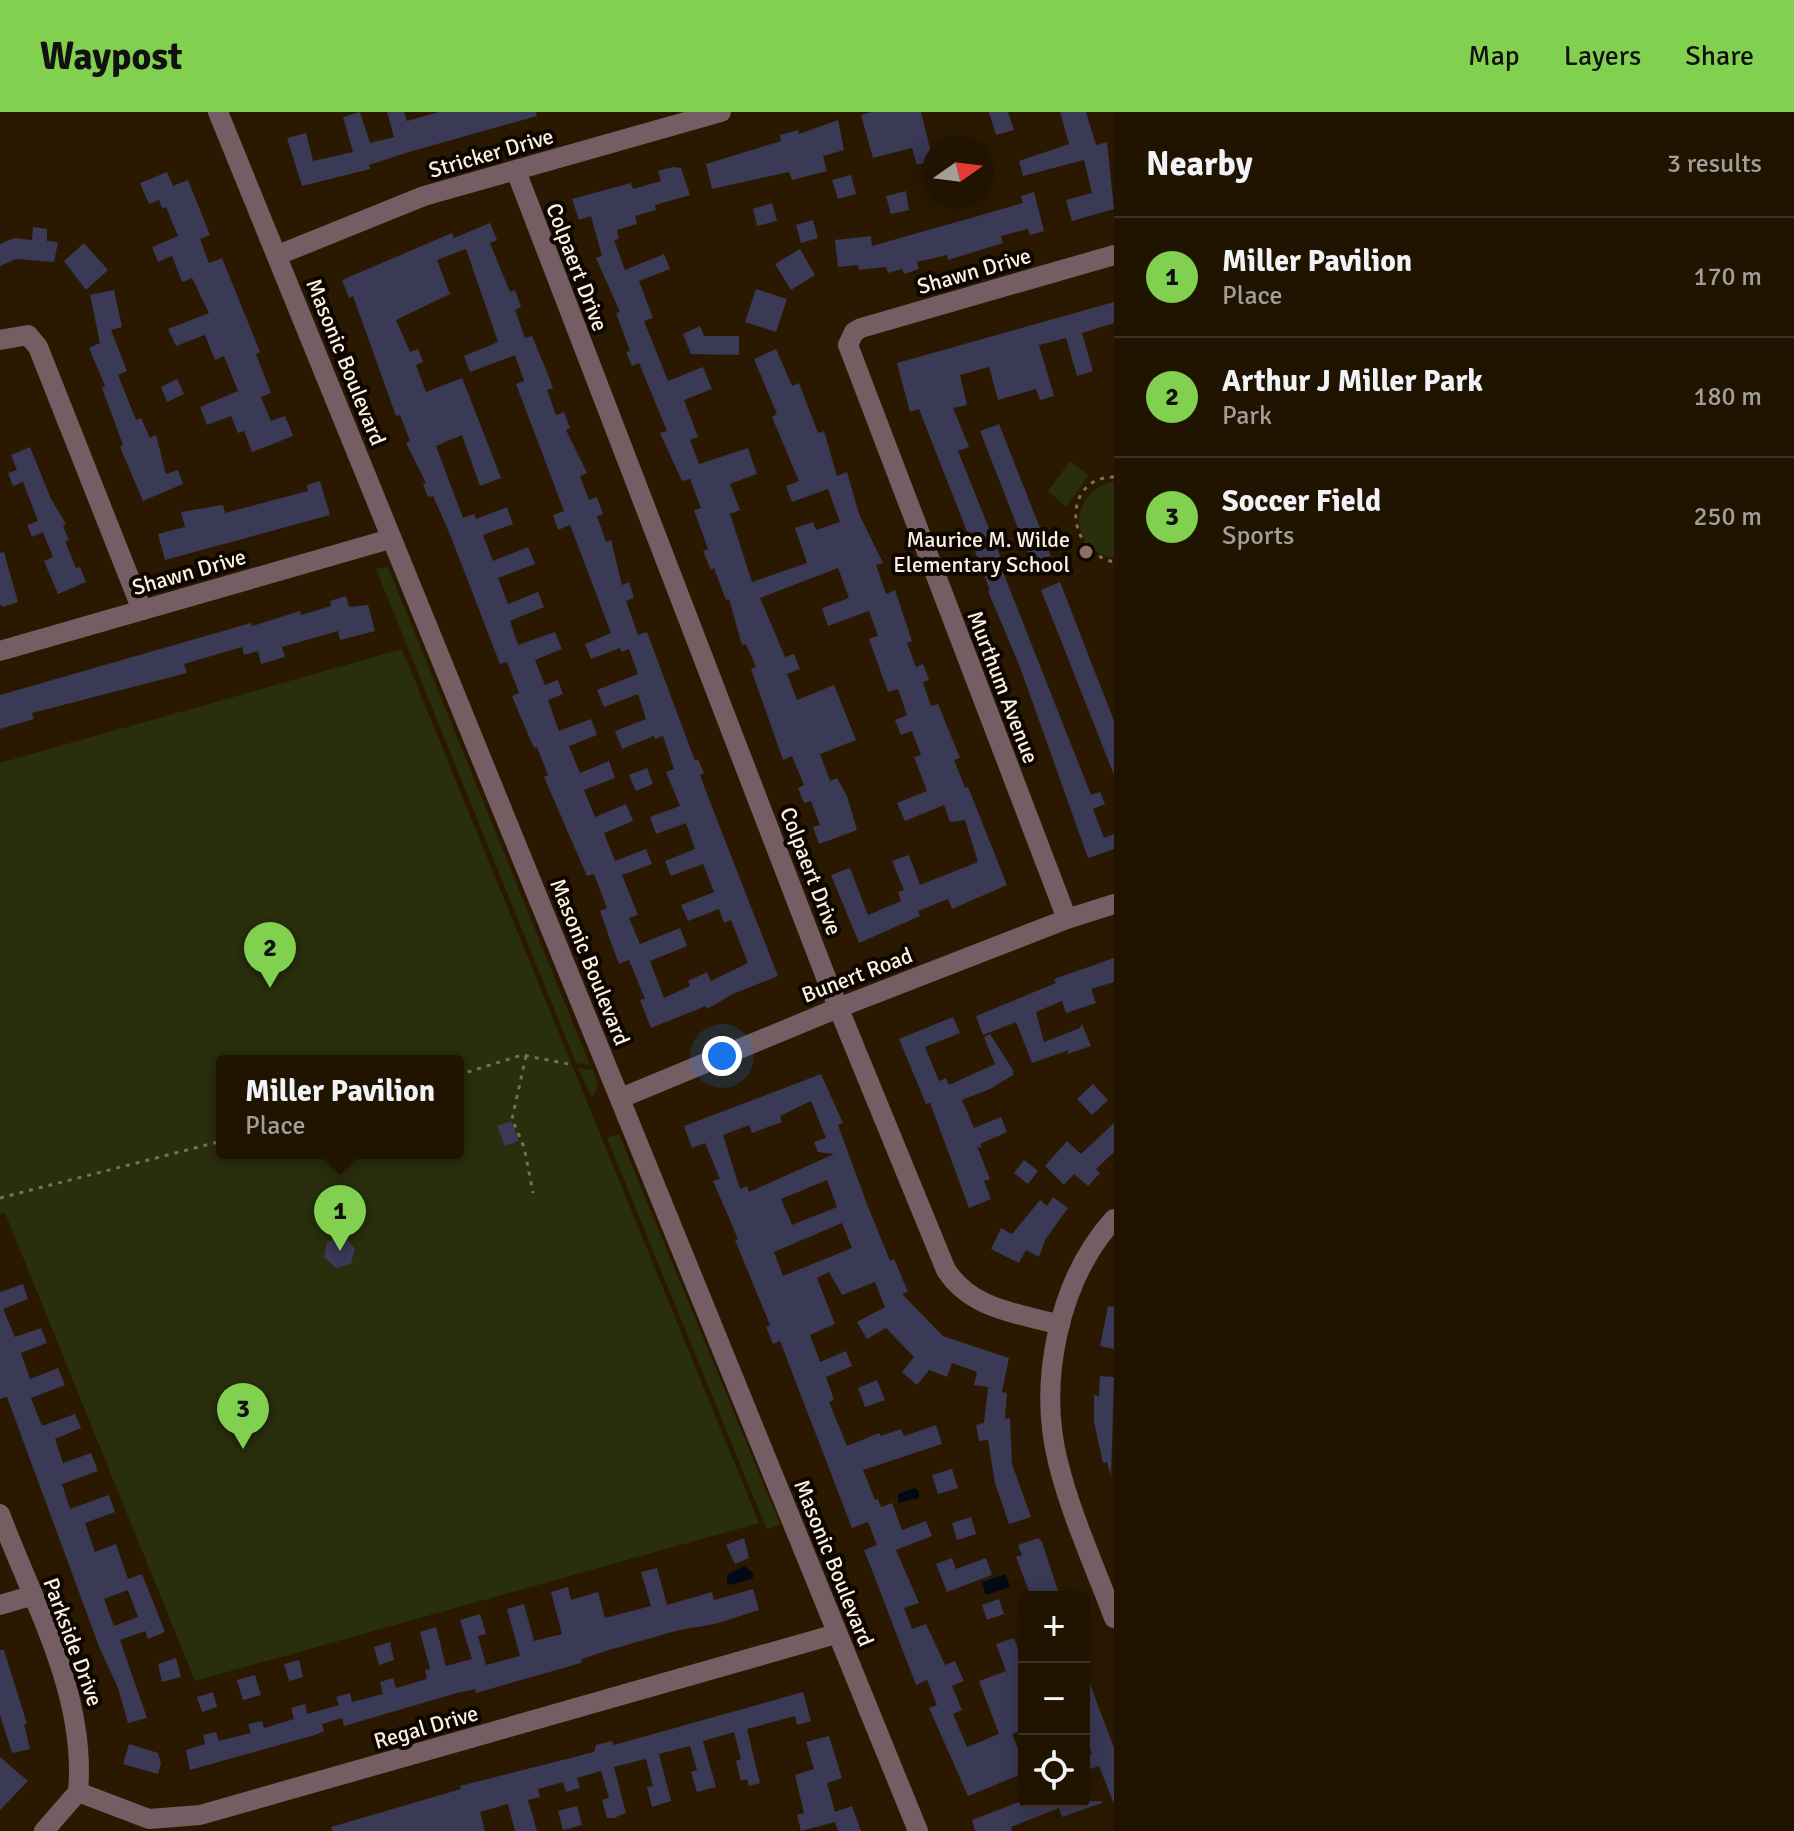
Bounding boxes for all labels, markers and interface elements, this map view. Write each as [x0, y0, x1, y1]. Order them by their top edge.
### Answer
text: Waypost [40, 33, 182, 80]
text: Map [1468, 39, 1520, 73]
text: Layers [1564, 39, 1641, 73]
text: Share [1685, 39, 1754, 73]
street label: Stricker Drive [426, 122, 556, 184]
north arrow [922, 136, 994, 208]
text: Nearby [1146, 143, 1253, 185]
text: 3 results [1667, 148, 1762, 180]
street label: Colpaert Drive [540, 199, 614, 335]
street label: Shawn Drive [914, 242, 1034, 300]
text: Miller Pavilion [1222, 243, 1412, 280]
text: 1 [1165, 261, 1179, 293]
text: 170 m [1693, 261, 1762, 293]
street label: Masonic Boulevard [300, 275, 392, 449]
text: Place [1222, 280, 1283, 312]
text: Arthur J Miller Park [1222, 363, 1483, 400]
text: 2 [1165, 381, 1179, 413]
text: 180 m [1693, 381, 1762, 413]
text: Park [1222, 400, 1272, 432]
text: Soccer Field [1222, 483, 1381, 520]
text: 3 [1165, 501, 1179, 533]
text: 250 m [1693, 501, 1762, 533]
text: Sports [1222, 520, 1294, 552]
place label: Maurice M. Wilde Elementary School [893, 526, 1070, 578]
street label: Shawn Drive [129, 543, 249, 601]
marker: Maurice M. Wilde Elementary School [1077, 543, 1095, 561]
street label: Murthum Avenue [962, 607, 1044, 767]
street label: Colpaert Drive [774, 803, 848, 939]
street label: Masonic Boulevard [544, 875, 636, 1049]
pin: 2 [244, 922, 296, 988]
street label: Bunert Road [798, 942, 916, 1008]
your location [702, 1036, 742, 1076]
popup [216, 1055, 464, 1159]
text: Miller Pavilion [245, 1073, 435, 1110]
text: Place [245, 1110, 306, 1142]
pin: 1 [314, 1185, 366, 1251]
pin: 3 [217, 1383, 269, 1449]
street label: Masonic Boulevard [788, 1476, 880, 1650]
street label: Parkside Drive [37, 1574, 109, 1710]
map controls [1018, 1591, 1090, 1807]
button: + [1018, 1591, 1090, 1663]
button: − [1018, 1663, 1090, 1735]
street label: Regal Drive [371, 1699, 481, 1755]
button: locate [1018, 1735, 1090, 1807]

